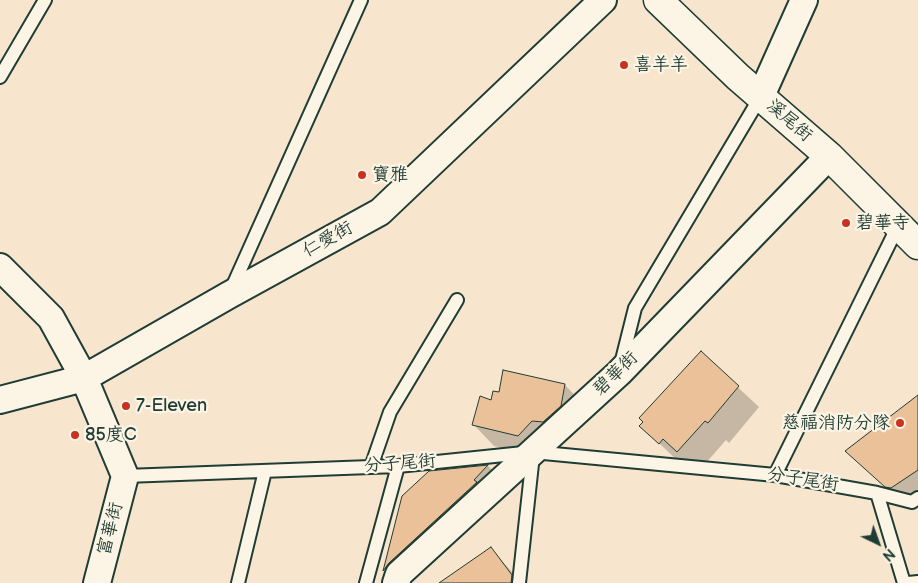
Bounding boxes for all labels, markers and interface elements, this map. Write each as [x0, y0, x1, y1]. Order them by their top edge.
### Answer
place label: 喜羊羊 [634, 54, 688, 76]
marker: 喜羊羊 [618, 59, 630, 71]
street label: 溪尾街 [762, 95, 816, 147]
place label: 寶雅 [372, 164, 408, 186]
marker: 寶雅 [356, 169, 368, 181]
place label: 碧華寺 [856, 212, 910, 234]
street label: 仁愛街 [299, 217, 357, 263]
marker: 碧華寺 [840, 217, 852, 229]
street label: 碧華街 [589, 347, 643, 401]
place label: 7-Eleven [136, 395, 207, 417]
marker: 7-Eleven [120, 400, 132, 412]
place label: 慈福消防分隊 [782, 412, 890, 434]
marker: 慈福消防分隊 [894, 417, 906, 429]
place label: 85度C [85, 424, 137, 446]
marker: 85度C [69, 429, 81, 441]
street label: 分子尾街 [363, 451, 437, 477]
street label: 分子尾街 [766, 464, 840, 496]
street label: 富華街 [94, 500, 128, 558]
north arrow [853, 518, 903, 568]
text: N [879, 545, 898, 564]

